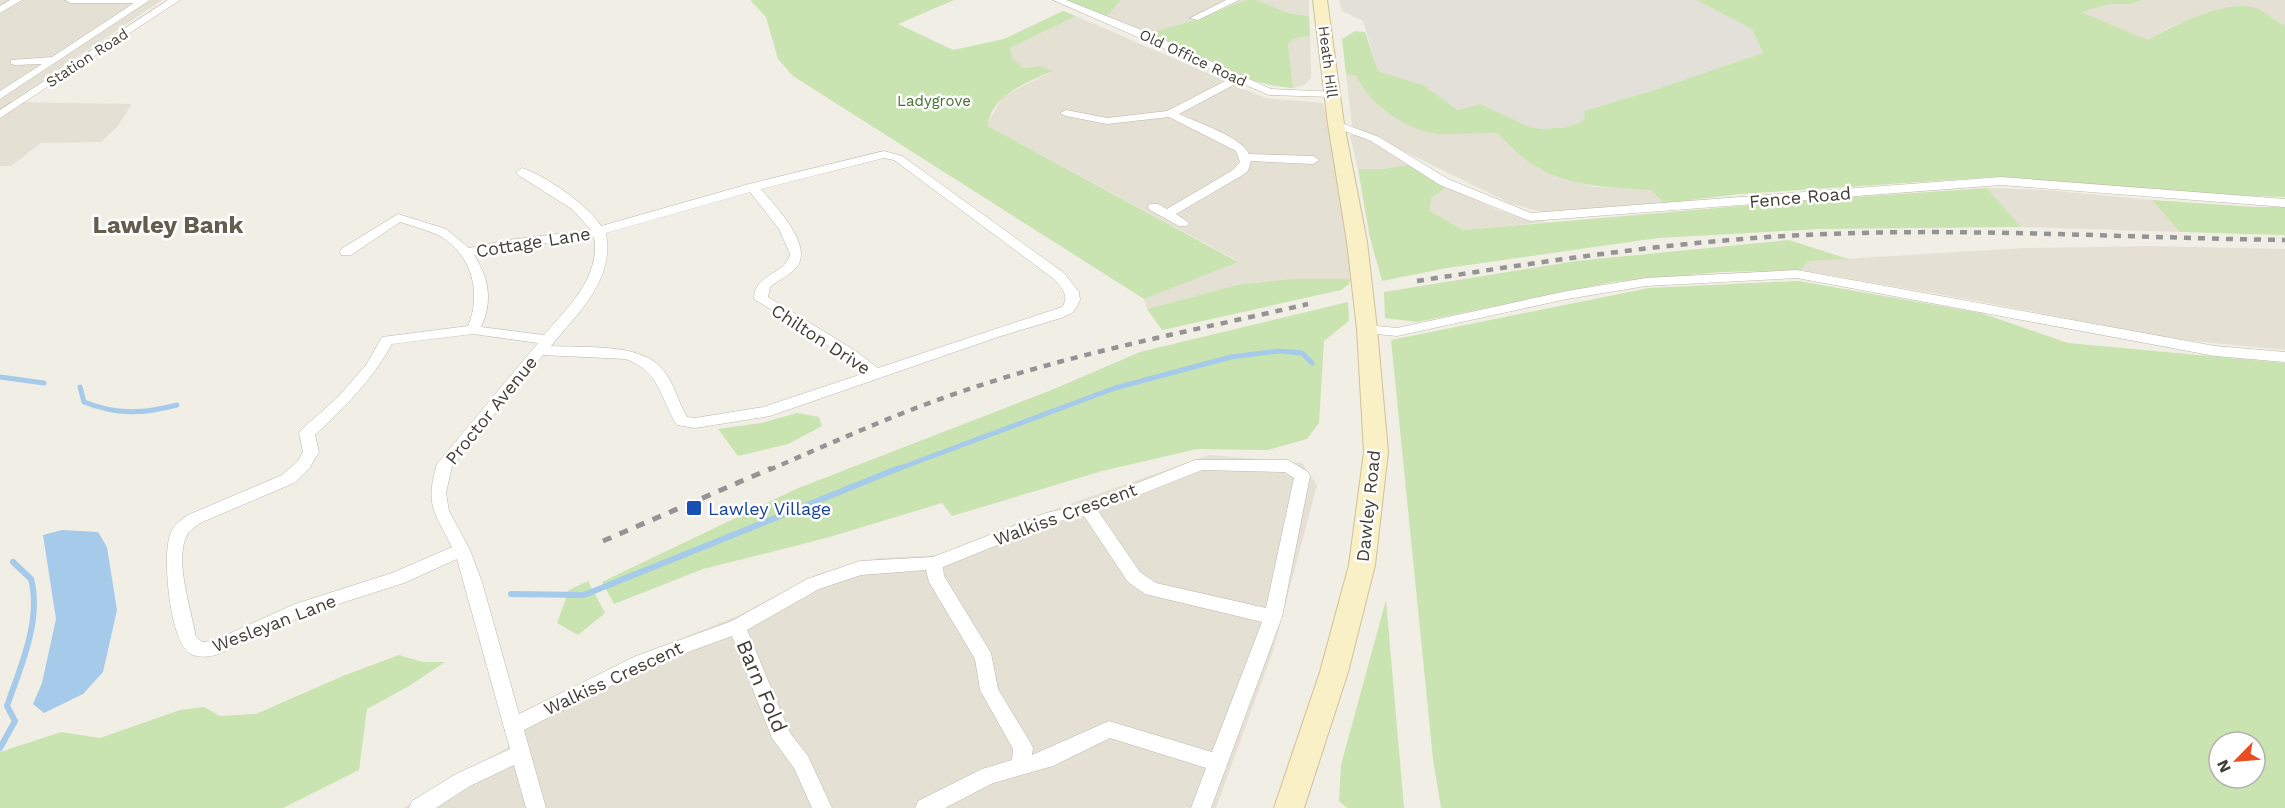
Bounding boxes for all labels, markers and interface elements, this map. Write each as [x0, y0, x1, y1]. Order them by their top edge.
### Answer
street label: Station Road [43, 25, 131, 91]
street label: Old Office Road [1137, 25, 1249, 91]
street label: Heath Hill [1315, 25, 1341, 100]
park label: Ladygrove [897, 92, 971, 110]
street label: Fence Road [1748, 182, 1852, 212]
district label: Lawley Bank [93, 211, 243, 239]
street label: Cottage Lane [474, 223, 592, 261]
street label: Chilton Drive [768, 299, 874, 379]
street label: Proctor Avenue [441, 352, 541, 468]
street label: Dawley Road [1352, 449, 1384, 563]
street label: Walkiss Crescent [991, 478, 1140, 550]
place label: Lawley Village [708, 498, 831, 519]
marker: Lawley Village [685, 499, 703, 517]
street label: Wesleyan Lane [209, 590, 339, 656]
street label: Walkiss Crescent [540, 636, 686, 719]
street label: Barn Fold [731, 636, 793, 736]
north arrow [2207, 730, 2267, 790]
text: N [2213, 757, 2235, 776]

